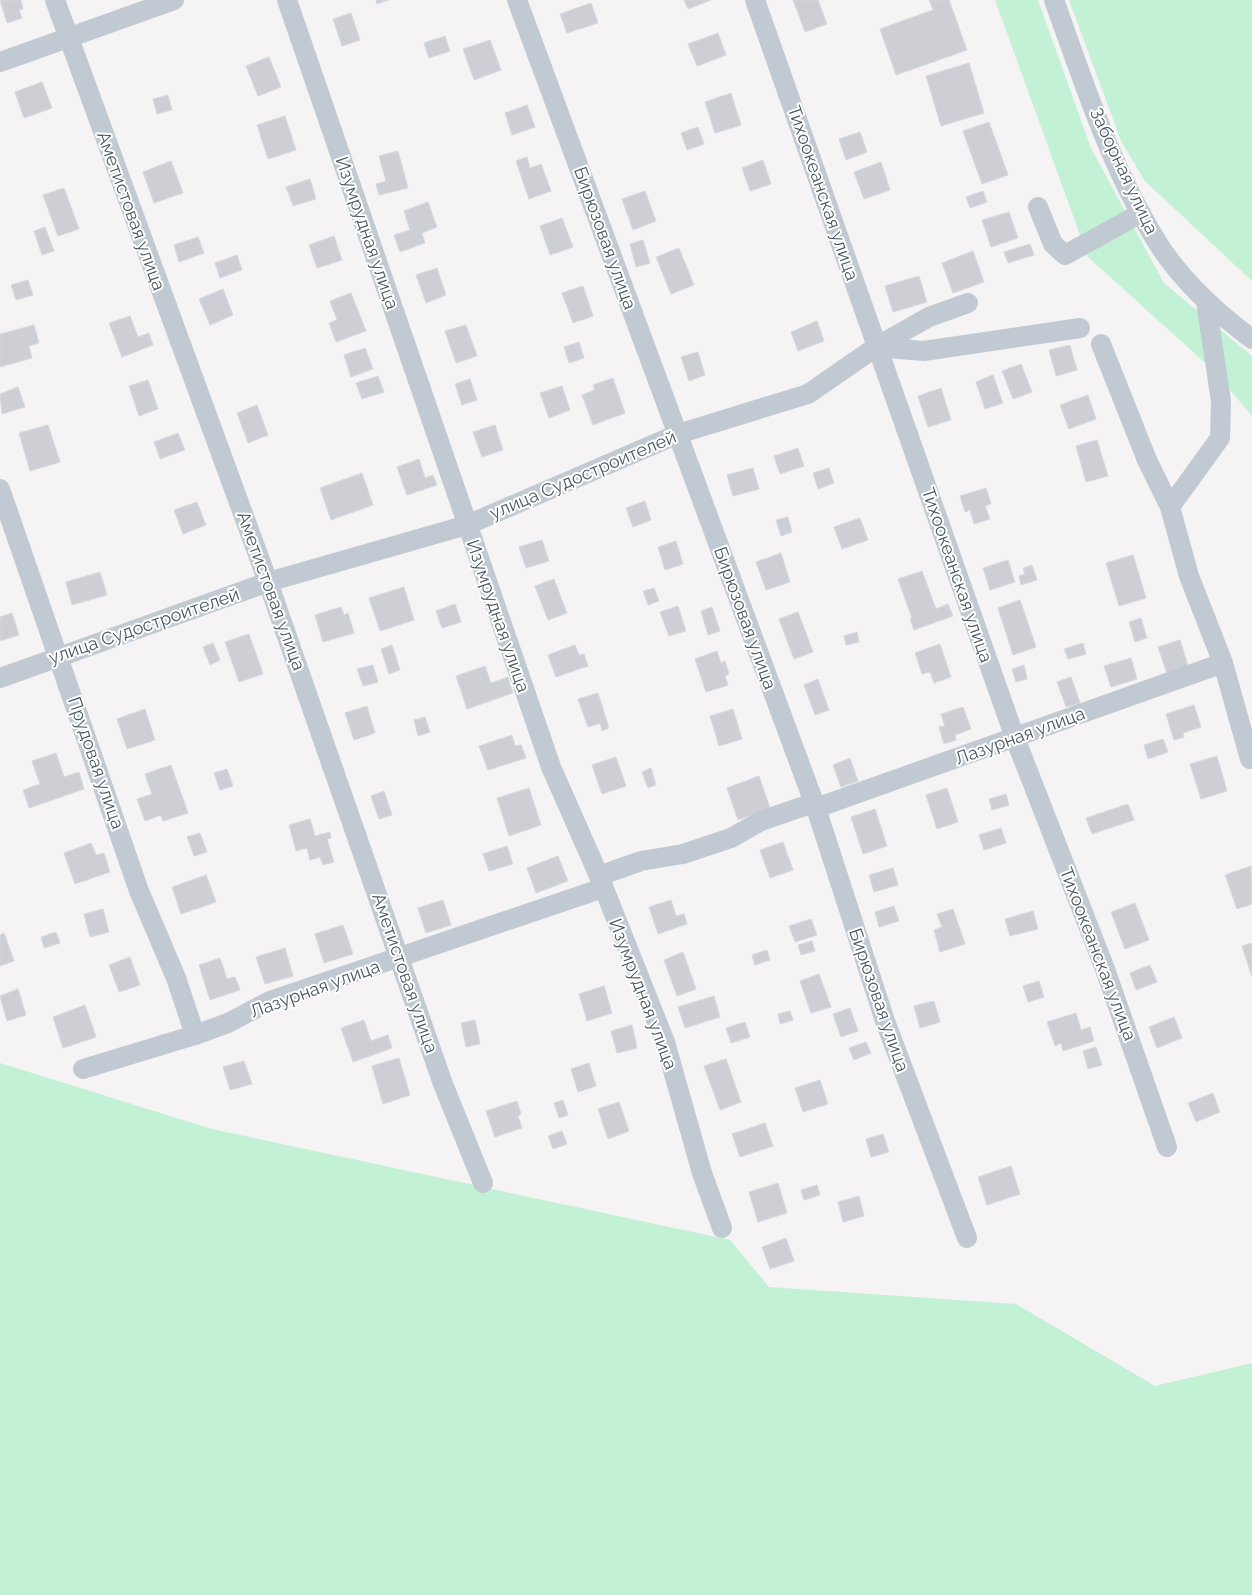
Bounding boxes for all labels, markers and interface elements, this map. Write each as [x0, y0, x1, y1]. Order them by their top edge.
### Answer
street label: Тихоокеанская улица [784, 103, 863, 283]
street label: Заборная улица [1086, 104, 1163, 237]
street label: Аметистовая улица [93, 128, 170, 293]
street label: Изумрудная улица [332, 154, 403, 312]
street label: Бирюзовая улица [570, 164, 641, 312]
street label: улица Судостроителей [486, 426, 679, 523]
street label: Тихоокеанская улица [918, 485, 997, 665]
street label: Аметистовая улица [233, 508, 310, 673]
street label: Изумрудная улица [463, 537, 534, 695]
street label: Бирюзовая улица [710, 544, 781, 692]
street label: улица Судостроителей [46, 583, 242, 668]
street label: Прудовая улица [64, 694, 129, 832]
street label: Лазурная улица [952, 702, 1088, 769]
street label: Тихоокеанская улица [1056, 864, 1141, 1043]
street label: Аметистовая улица [368, 890, 443, 1055]
street label: Изумрудная улица [605, 915, 682, 1072]
street label: Бирюзовая улица [845, 925, 914, 1074]
street label: Лазурная улица [247, 955, 383, 1022]

